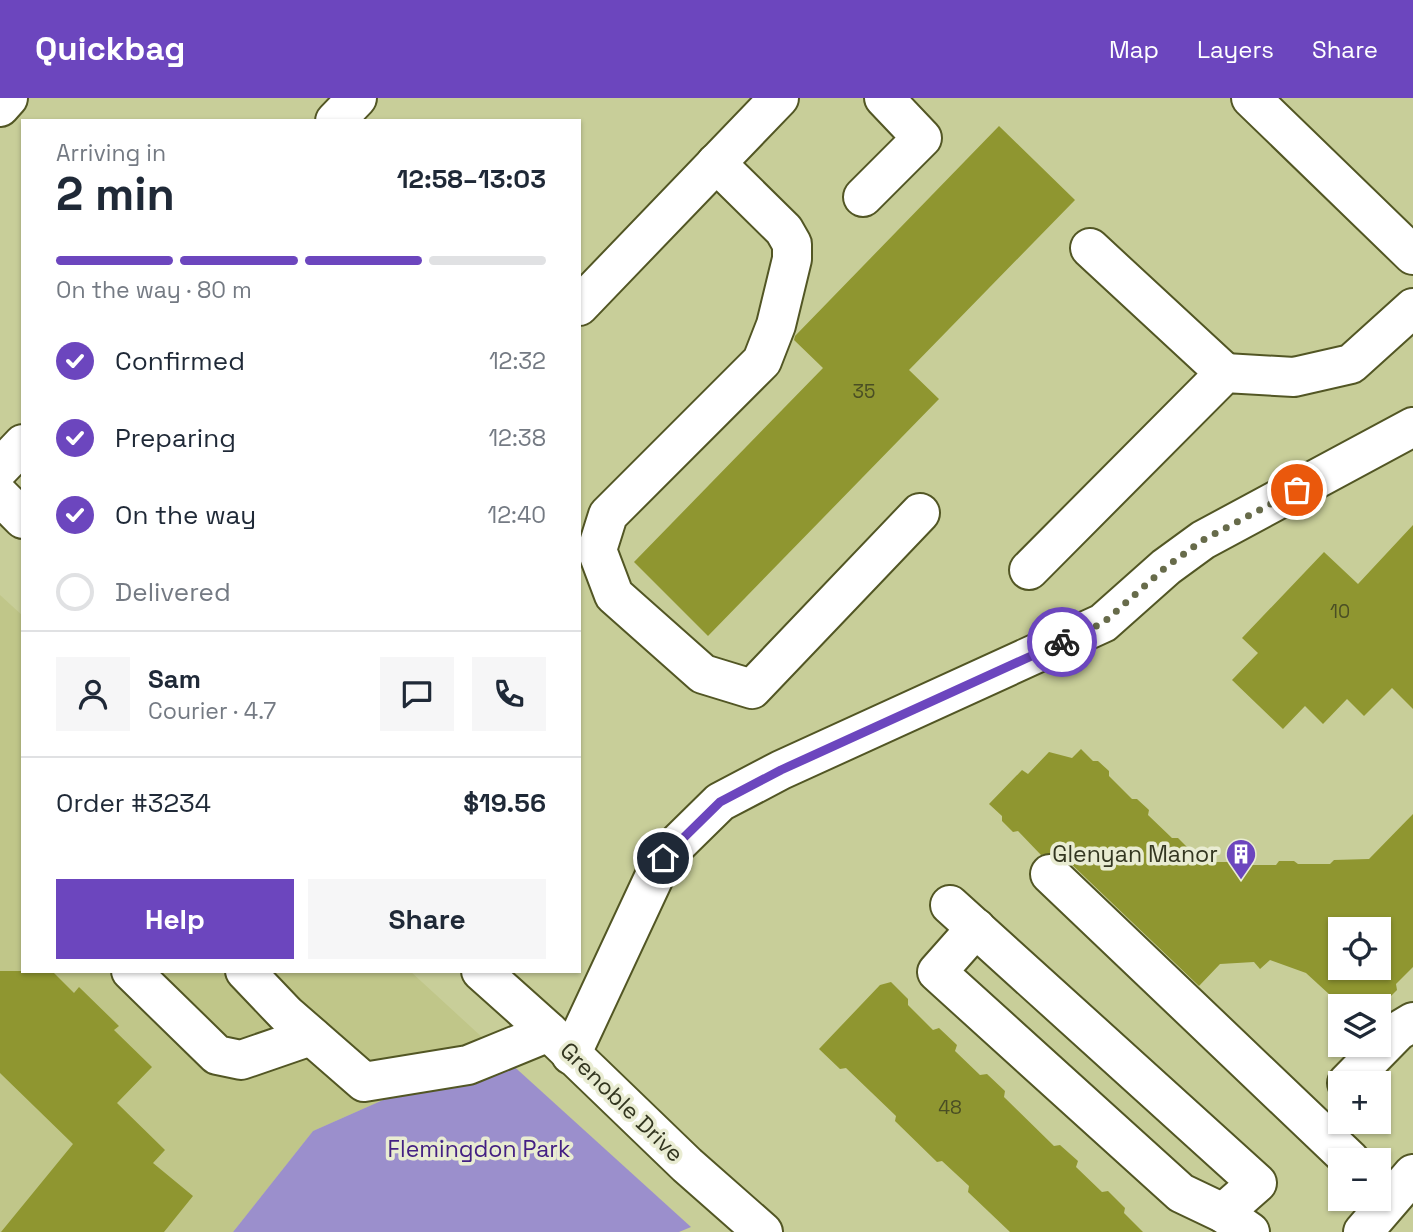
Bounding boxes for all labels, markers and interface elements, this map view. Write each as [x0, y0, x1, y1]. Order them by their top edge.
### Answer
text: Quickbag [35, 28, 185, 70]
text: Map [1109, 34, 1159, 65]
text: Layers [1197, 34, 1274, 65]
text: Share [1312, 34, 1378, 65]
text: Arriving in [56, 138, 166, 168]
text: 12:58–13:03 [397, 162, 546, 196]
text: 2 min [56, 165, 175, 223]
text: On the way · 80 m [56, 275, 252, 305]
icon: check [56, 342, 94, 380]
text: Confirmed [115, 344, 245, 378]
text: 12:32 [489, 346, 546, 376]
house number: 35 [853, 379, 875, 404]
icon: check [56, 419, 94, 457]
text: Preparing [115, 421, 236, 455]
text: 12:38 [488, 423, 546, 453]
pin [1267, 460, 1327, 520]
icon: bag [1278, 471, 1316, 509]
icon: check [56, 496, 94, 534]
text: On the way [115, 498, 256, 532]
text: 12:40 [488, 500, 546, 530]
text: Delivered [115, 575, 231, 609]
house number: 10 [1330, 599, 1350, 624]
courier [1027, 607, 1097, 677]
icon: bike [1043, 623, 1081, 661]
button: person [56, 657, 130, 731]
button: chat [380, 657, 454, 731]
button: phone [472, 657, 546, 731]
text: Sam [148, 662, 201, 696]
text: Courier · 4.7 [148, 696, 276, 726]
text: Order #3234 [56, 786, 211, 820]
text: $19.56 [463, 786, 546, 820]
pin [633, 828, 693, 888]
building icon: Glenyan Manor [1224, 837, 1258, 881]
icon: home [644, 839, 682, 877]
place label: Glenyan Manor [1052, 839, 1218, 869]
button: Help [56, 879, 294, 959]
button: Share [308, 879, 546, 959]
map controls [1328, 917, 1391, 1211]
button: locate [1328, 917, 1391, 980]
button: layers [1328, 994, 1391, 1057]
street label: Grenoble Drive [554, 1035, 690, 1169]
button: + [1328, 1071, 1391, 1134]
house number: 48 [938, 1095, 962, 1120]
park label: Flemingdon Park [388, 1134, 570, 1164]
button: − [1328, 1148, 1391, 1211]

